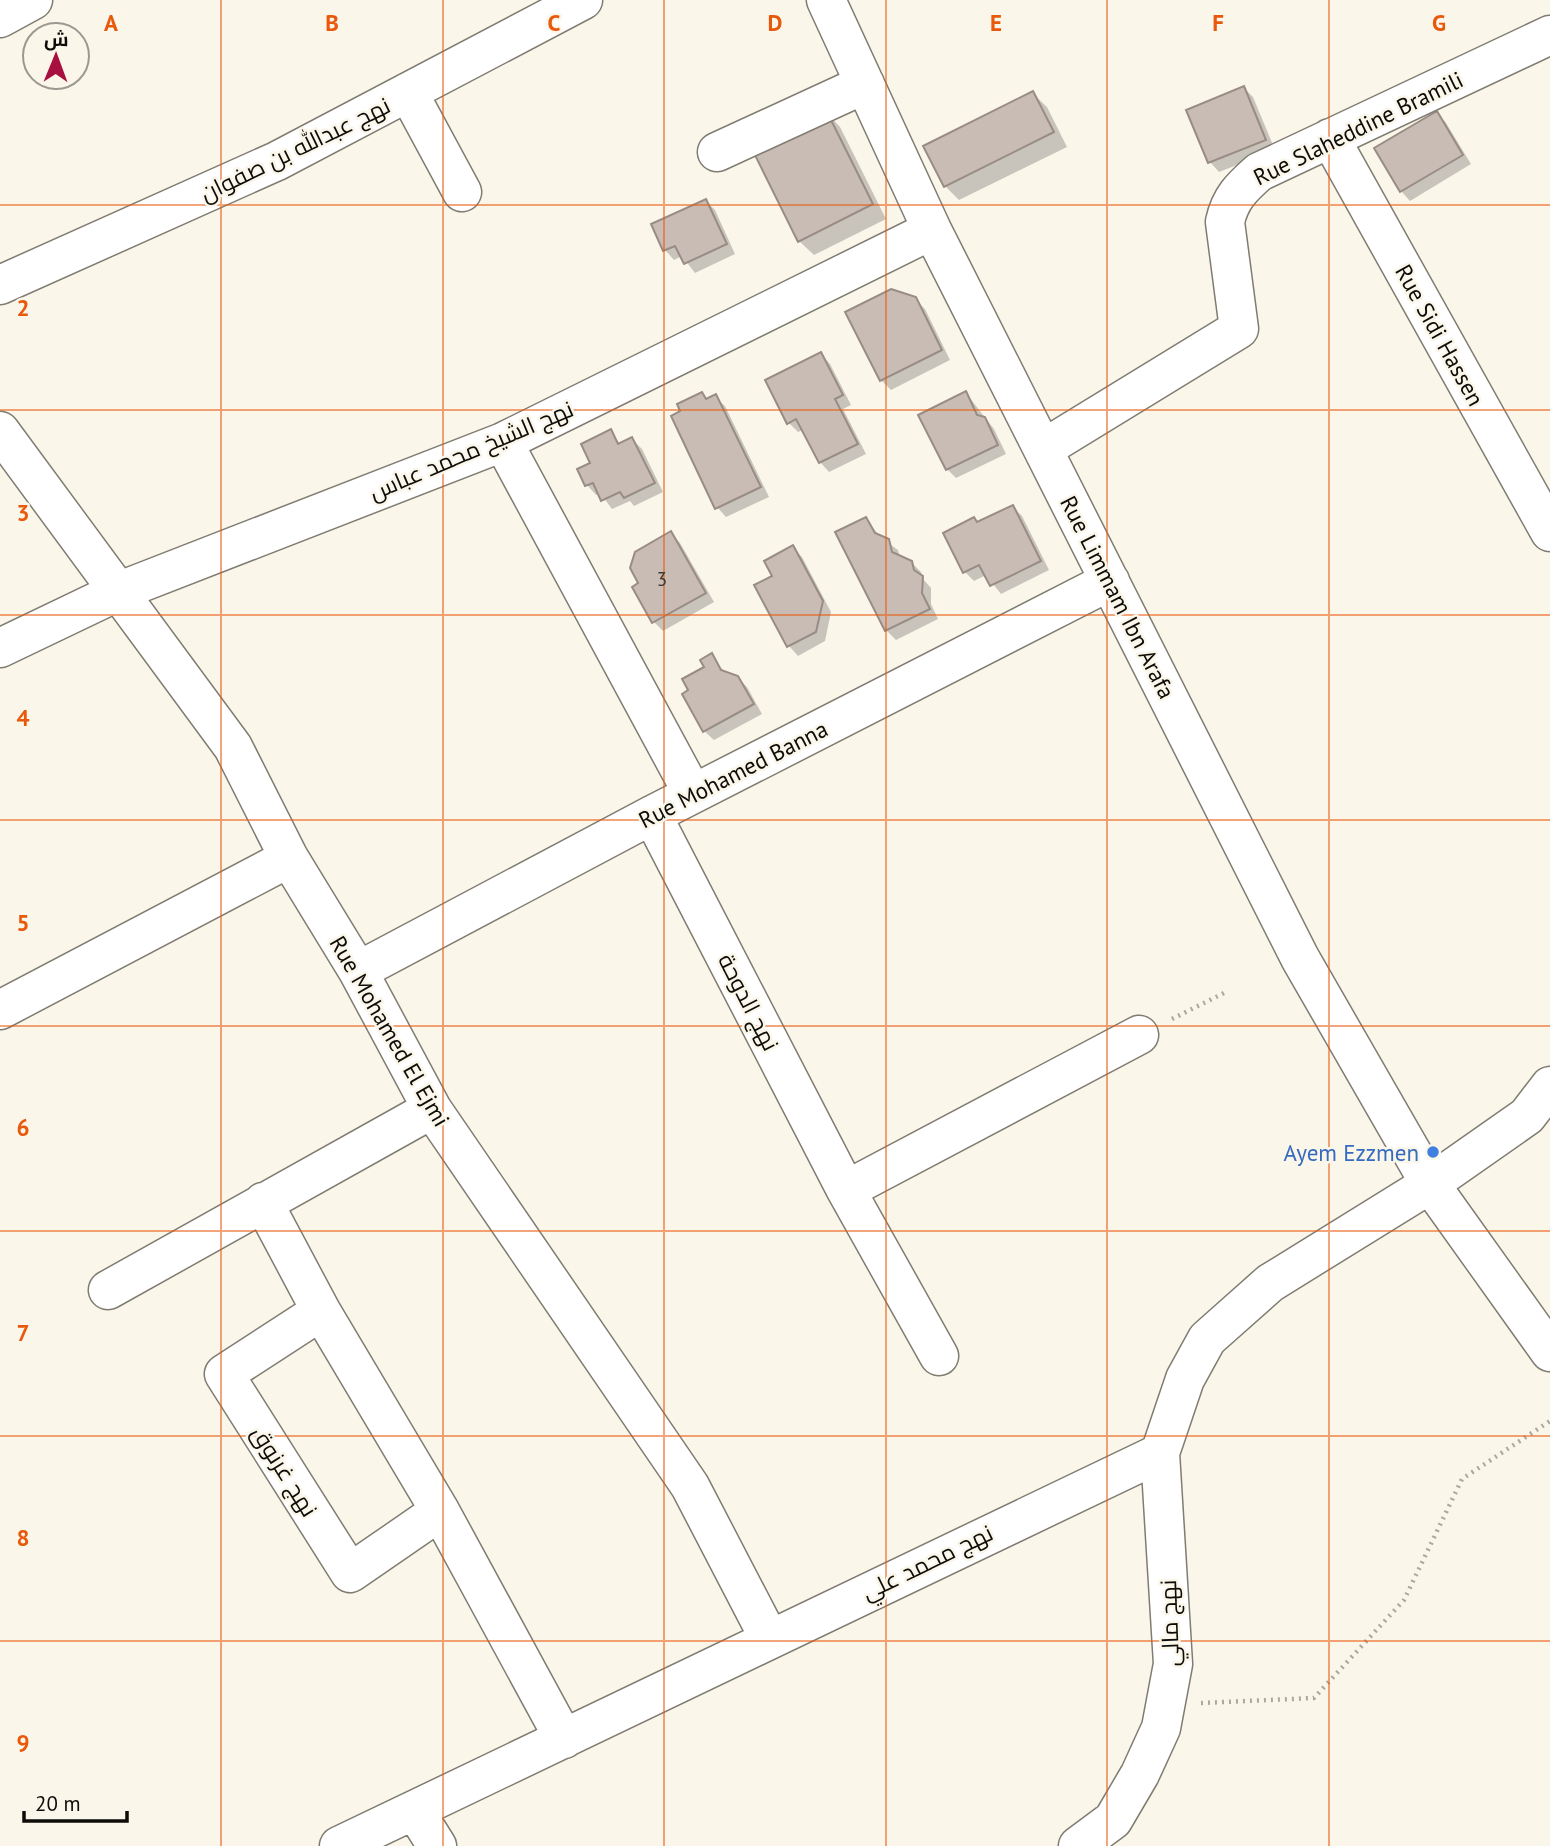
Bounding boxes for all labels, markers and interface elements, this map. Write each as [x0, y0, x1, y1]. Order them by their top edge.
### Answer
text: A [104, 8, 118, 37]
text: B [325, 8, 339, 37]
text: C [548, 8, 561, 37]
text: D [768, 8, 782, 37]
text: E [990, 8, 1002, 37]
text: F [1212, 8, 1224, 37]
text: G [1432, 8, 1446, 37]
north arrow [21, 21, 91, 91]
text: ش [44, 27, 69, 51]
street label: Rue Slaheddine Bramili [1248, 65, 1468, 191]
street label: نهج عبدالله بن صفوان [195, 90, 396, 209]
street label: Rue Sidi Hassen [1389, 259, 1491, 411]
text: 2 [16, 293, 30, 322]
street label: نهج الشيخ محمد عباس [364, 394, 578, 508]
street label: Rue Limmam Ibn Arafa [1054, 491, 1182, 703]
text: 3 [16, 498, 30, 527]
house number: 3 [657, 567, 667, 591]
text: 4 [16, 703, 30, 732]
street label: Rue Mohamed Banna [634, 714, 832, 834]
text: 5 [16, 908, 30, 937]
street label: Rue Mohamed El Ejmi [324, 930, 456, 1132]
street label: نهج الدوحة [710, 948, 786, 1056]
text: 6 [16, 1113, 30, 1142]
place label: Ayem Ezzmen [1284, 1138, 1419, 1167]
marker: Ayem Ezzmen [1425, 1144, 1441, 1160]
text: 7 [16, 1318, 30, 1347]
street label: نهج غرنوق [244, 1420, 324, 1523]
street label: نهج محمد علي [857, 1518, 999, 1610]
text: 8 [16, 1523, 30, 1552]
street label: نهج مالي [1153, 1579, 1189, 1667]
text: 9 [16, 1728, 30, 1757]
scale bar [24, 1780, 128, 1824]
text: 20 m [35, 1790, 81, 1817]

